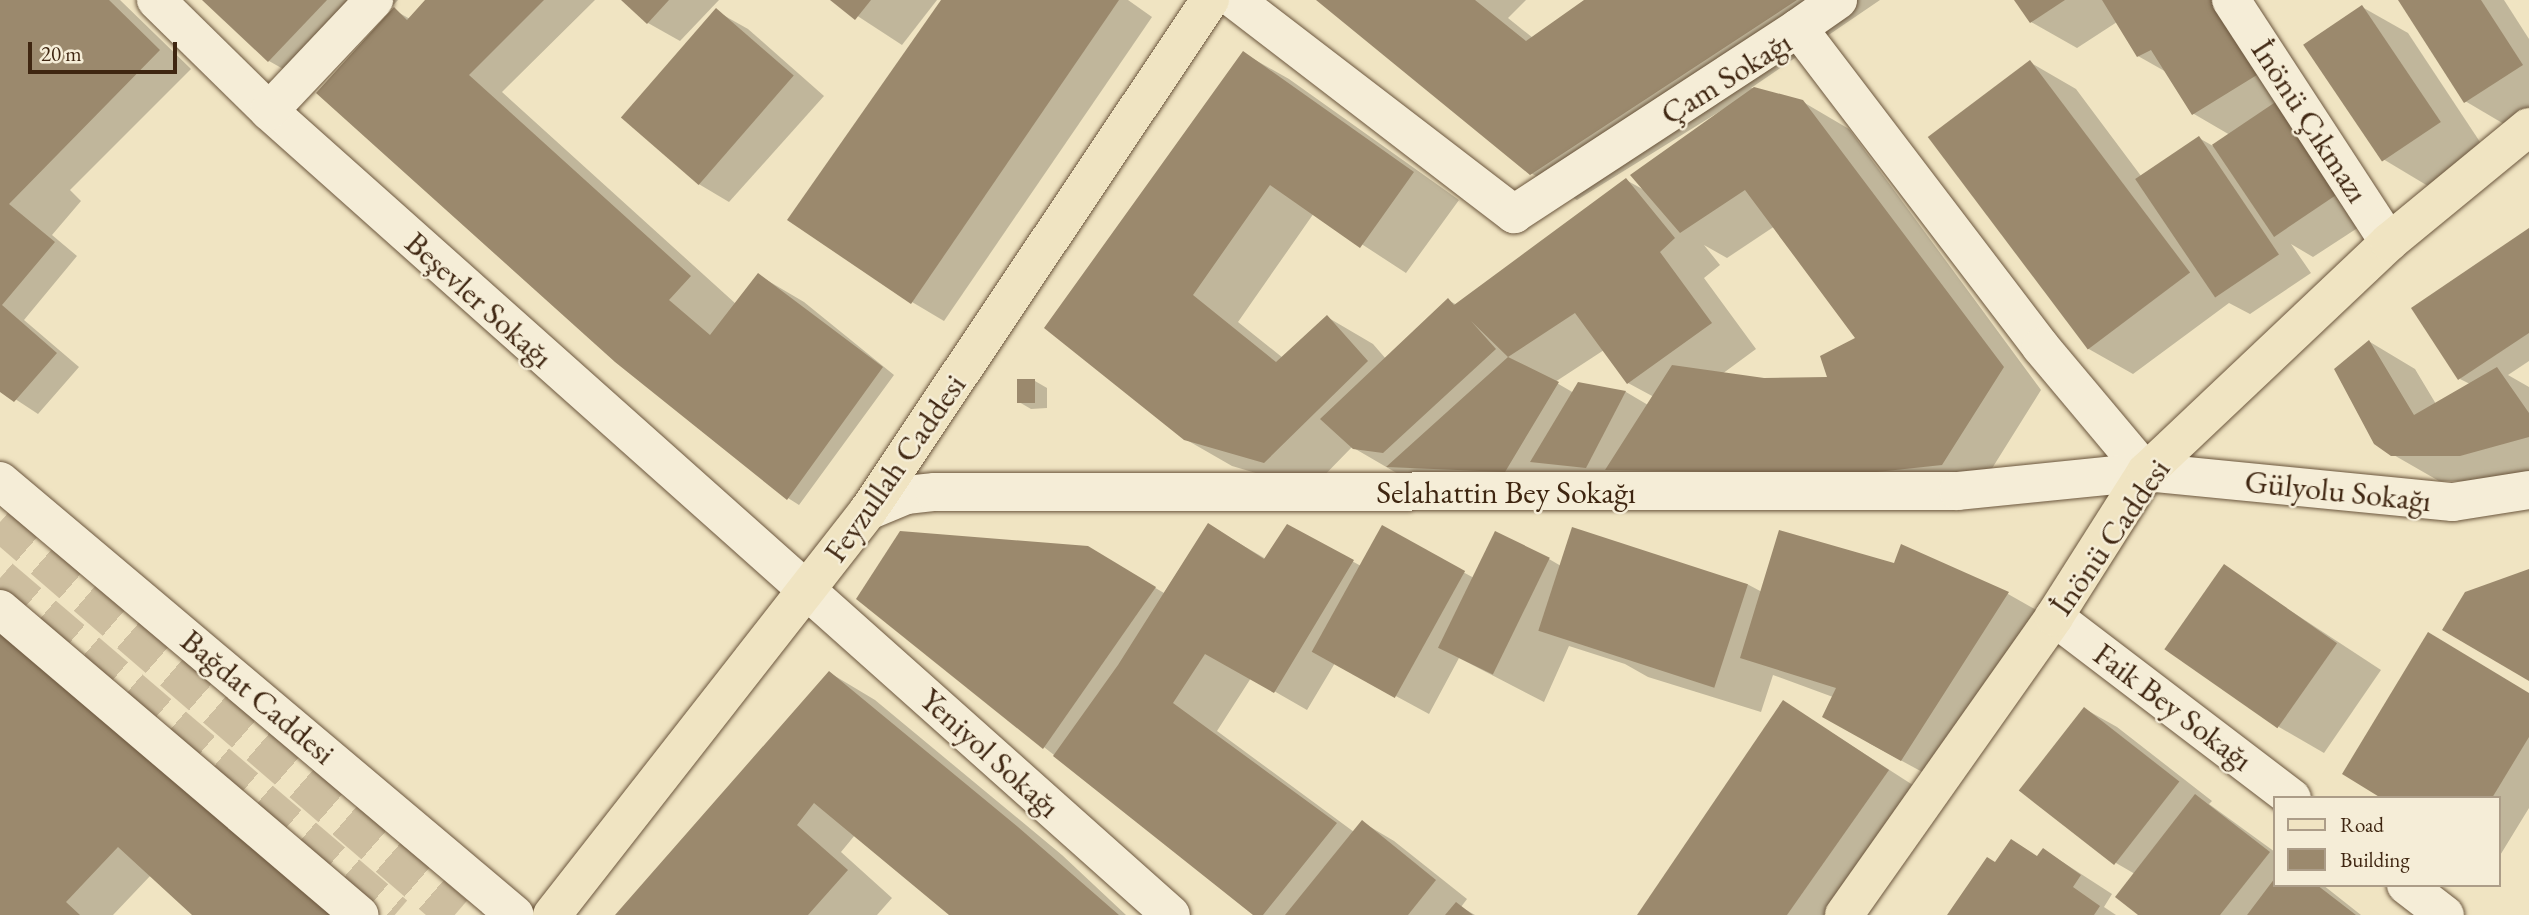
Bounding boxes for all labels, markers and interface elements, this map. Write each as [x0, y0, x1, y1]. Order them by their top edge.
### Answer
street label: Çam Sokağı [1654, 23, 1798, 133]
scale bar [32, 28, 180, 72]
street label: İnönü Çıkmazı [2243, 32, 2377, 210]
text: 20 m [41, 40, 82, 67]
street label: Beşevler Sokağı [397, 224, 561, 376]
street label: Feyzullah Caddesi [816, 367, 974, 569]
street label: İnönü Caddesi [2042, 451, 2178, 623]
street label: Gülyolu Sokağı [2243, 462, 2433, 520]
street label: Selahattin Bey Sokağı [1376, 473, 1636, 511]
street label: Bağdat Caddesi [173, 621, 343, 773]
street label: Faik Bey Sokağı [2086, 635, 2260, 779]
street label: Yeniyol Sokağı [912, 680, 1068, 826]
legend [2274, 796, 2501, 887]
text: Road [2340, 811, 2384, 838]
text: Building [2340, 846, 2410, 873]

